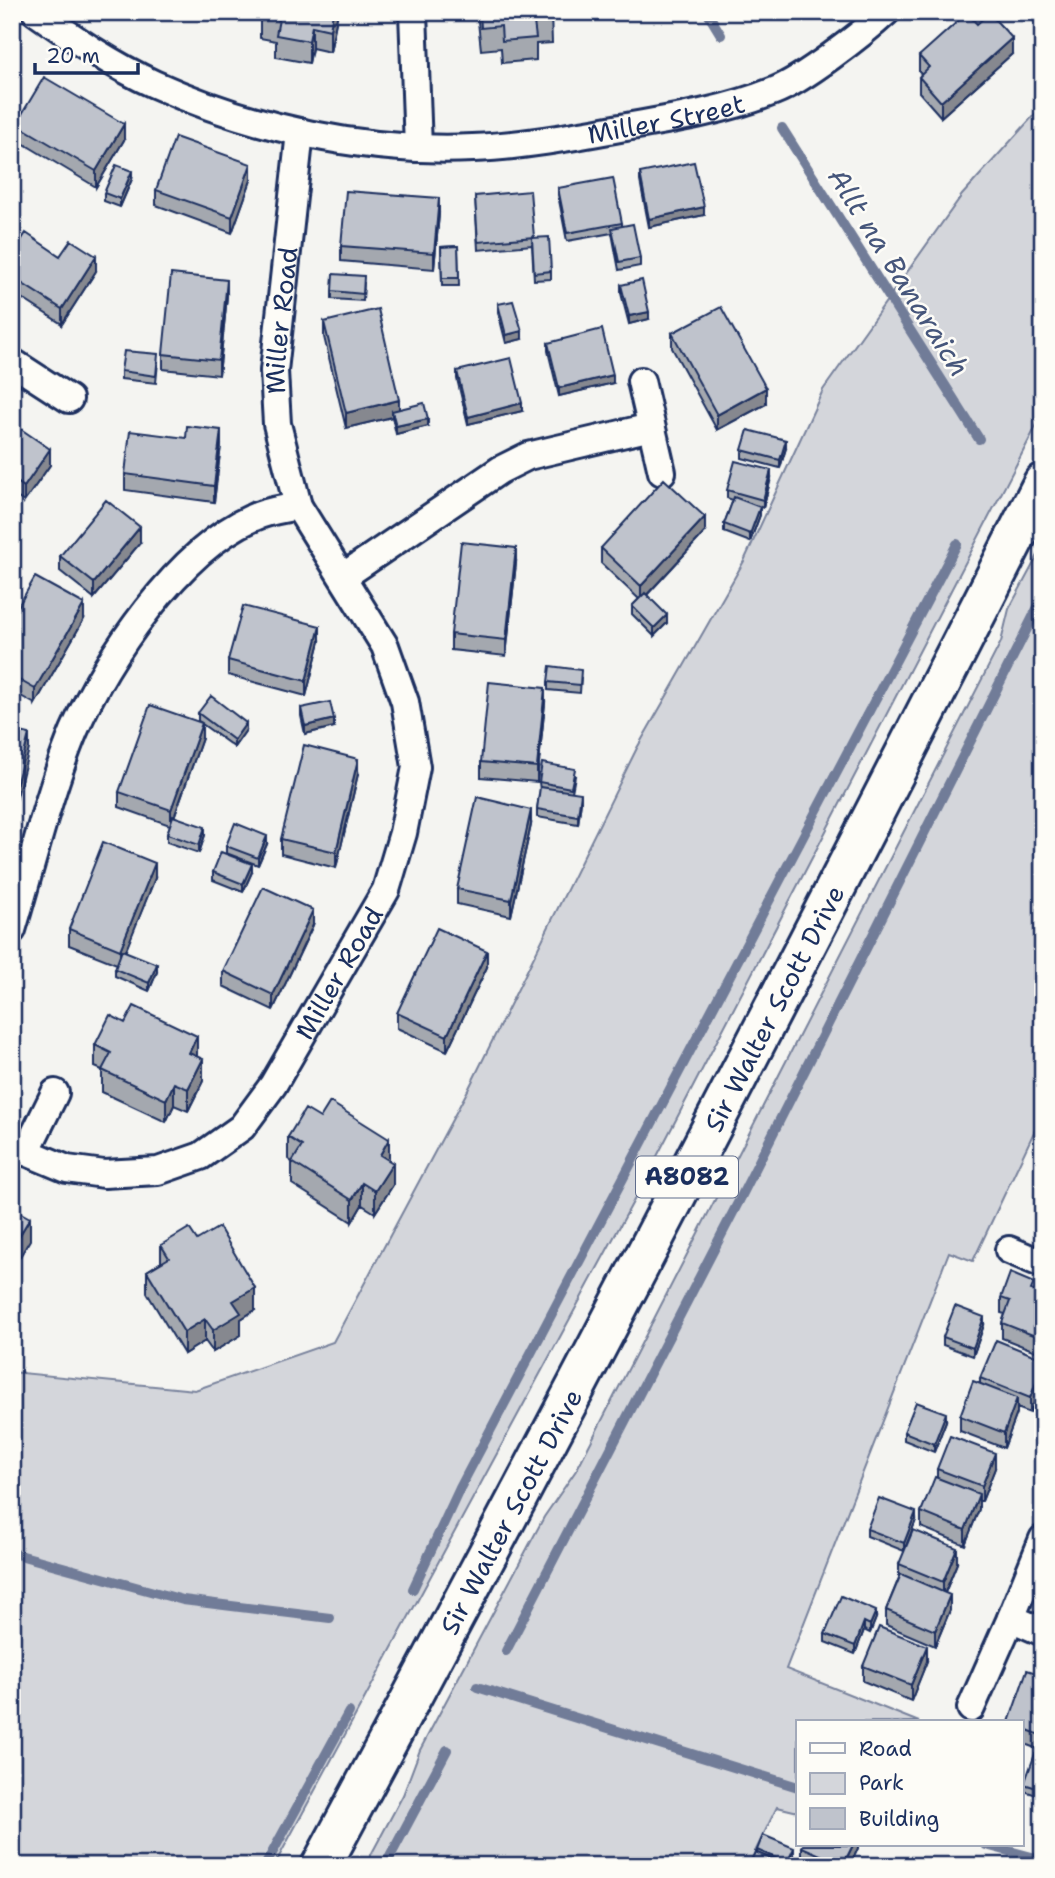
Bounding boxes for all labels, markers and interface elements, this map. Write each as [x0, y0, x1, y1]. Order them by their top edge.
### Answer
scale bar [35, 32, 138, 76]
text: 20 m [46, 42, 100, 70]
street label: Miller Street [585, 85, 749, 151]
water label: Allt na Banaraich [819, 160, 979, 384]
street label: Miller Road [256, 245, 305, 395]
street label: Sir Walter Scott Drive [695, 879, 852, 1137]
street label: Miller Road [286, 900, 390, 1045]
road number: A8082 [636, 1156, 738, 1198]
street label: Sir Walter Scott Drive [431, 1382, 590, 1640]
legend [796, 1720, 1024, 1846]
text: Road [859, 1735, 912, 1763]
text: Park [859, 1769, 904, 1797]
text: Building [859, 1805, 939, 1833]

